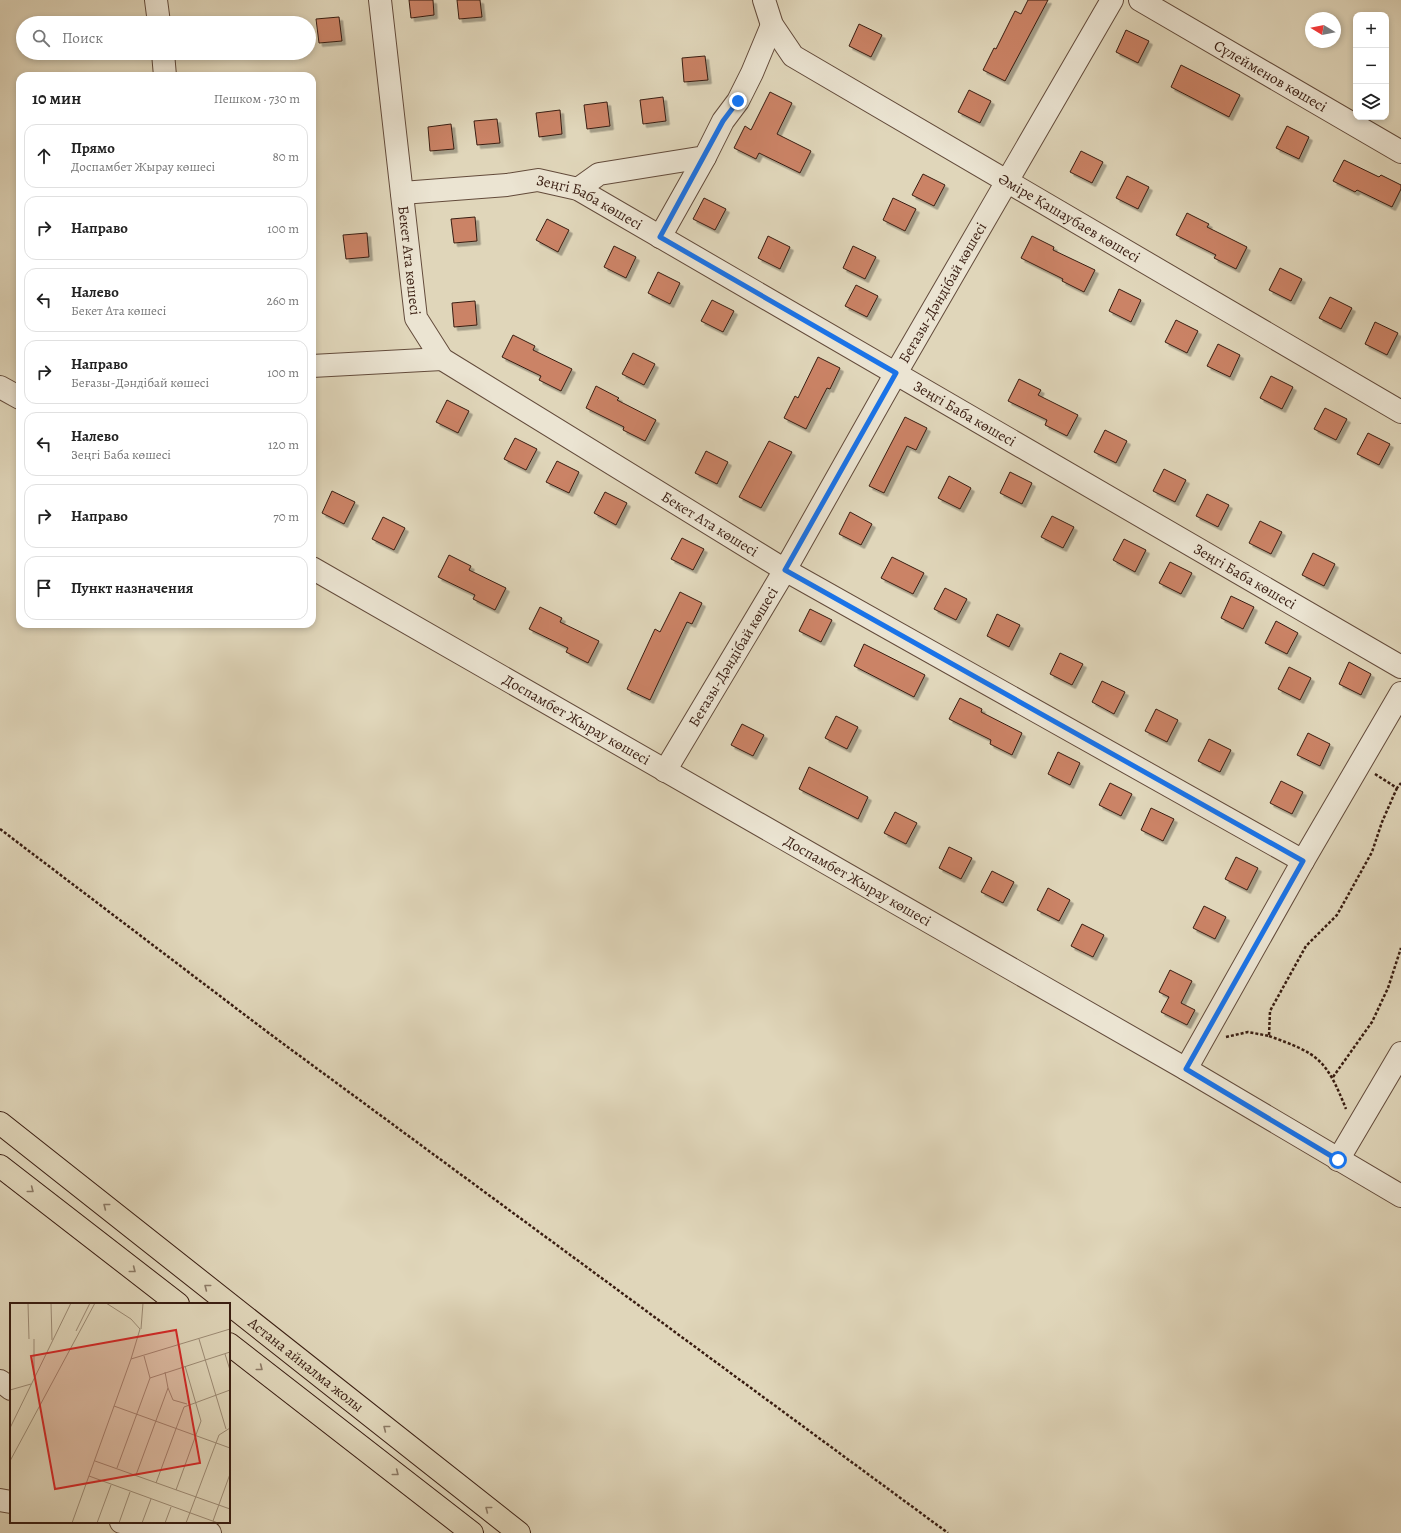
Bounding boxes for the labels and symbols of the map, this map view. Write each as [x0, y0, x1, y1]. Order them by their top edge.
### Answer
north arrow [1305, 12, 1341, 48]
street label: Сүлейменов көшесі [1210, 35, 1331, 117]
route end [729, 92, 747, 110]
street label: Әміре Қашаубаев көшесі [995, 168, 1144, 267]
street label: Зеңгі Баба көшесі [534, 170, 646, 234]
street label: Бекет Ата көшесі [393, 204, 426, 316]
street label: Беғазы-Дәндібай көшесі [894, 219, 991, 367]
street label: Зеңгі Баба көшесі [910, 376, 1020, 451]
street label: Бекет Ата көшесі [658, 486, 762, 561]
street label: Зеңгі Баба көшесі [1190, 539, 1300, 614]
street label: Беғазы-Дәндібай көшесі [684, 583, 783, 730]
street label: Доспамбет Жырау көшесі [499, 670, 654, 770]
street label: Доспамбет Жырау көшесі [780, 831, 935, 931]
route start [1329, 1151, 1347, 1169]
one-way arrow [26, 1185, 33, 1192]
one-way arrow [103, 1204, 110, 1211]
one-way arrow [129, 1265, 136, 1272]
one-way arrow [205, 1284, 212, 1291]
inset map [10, 1303, 230, 1523]
street label: Астана айналма жолы [243, 1312, 368, 1417]
one-way arrow [255, 1363, 262, 1370]
one-way arrow [384, 1426, 391, 1433]
one-way arrow [391, 1469, 398, 1476]
one-way arrow [486, 1506, 493, 1513]

